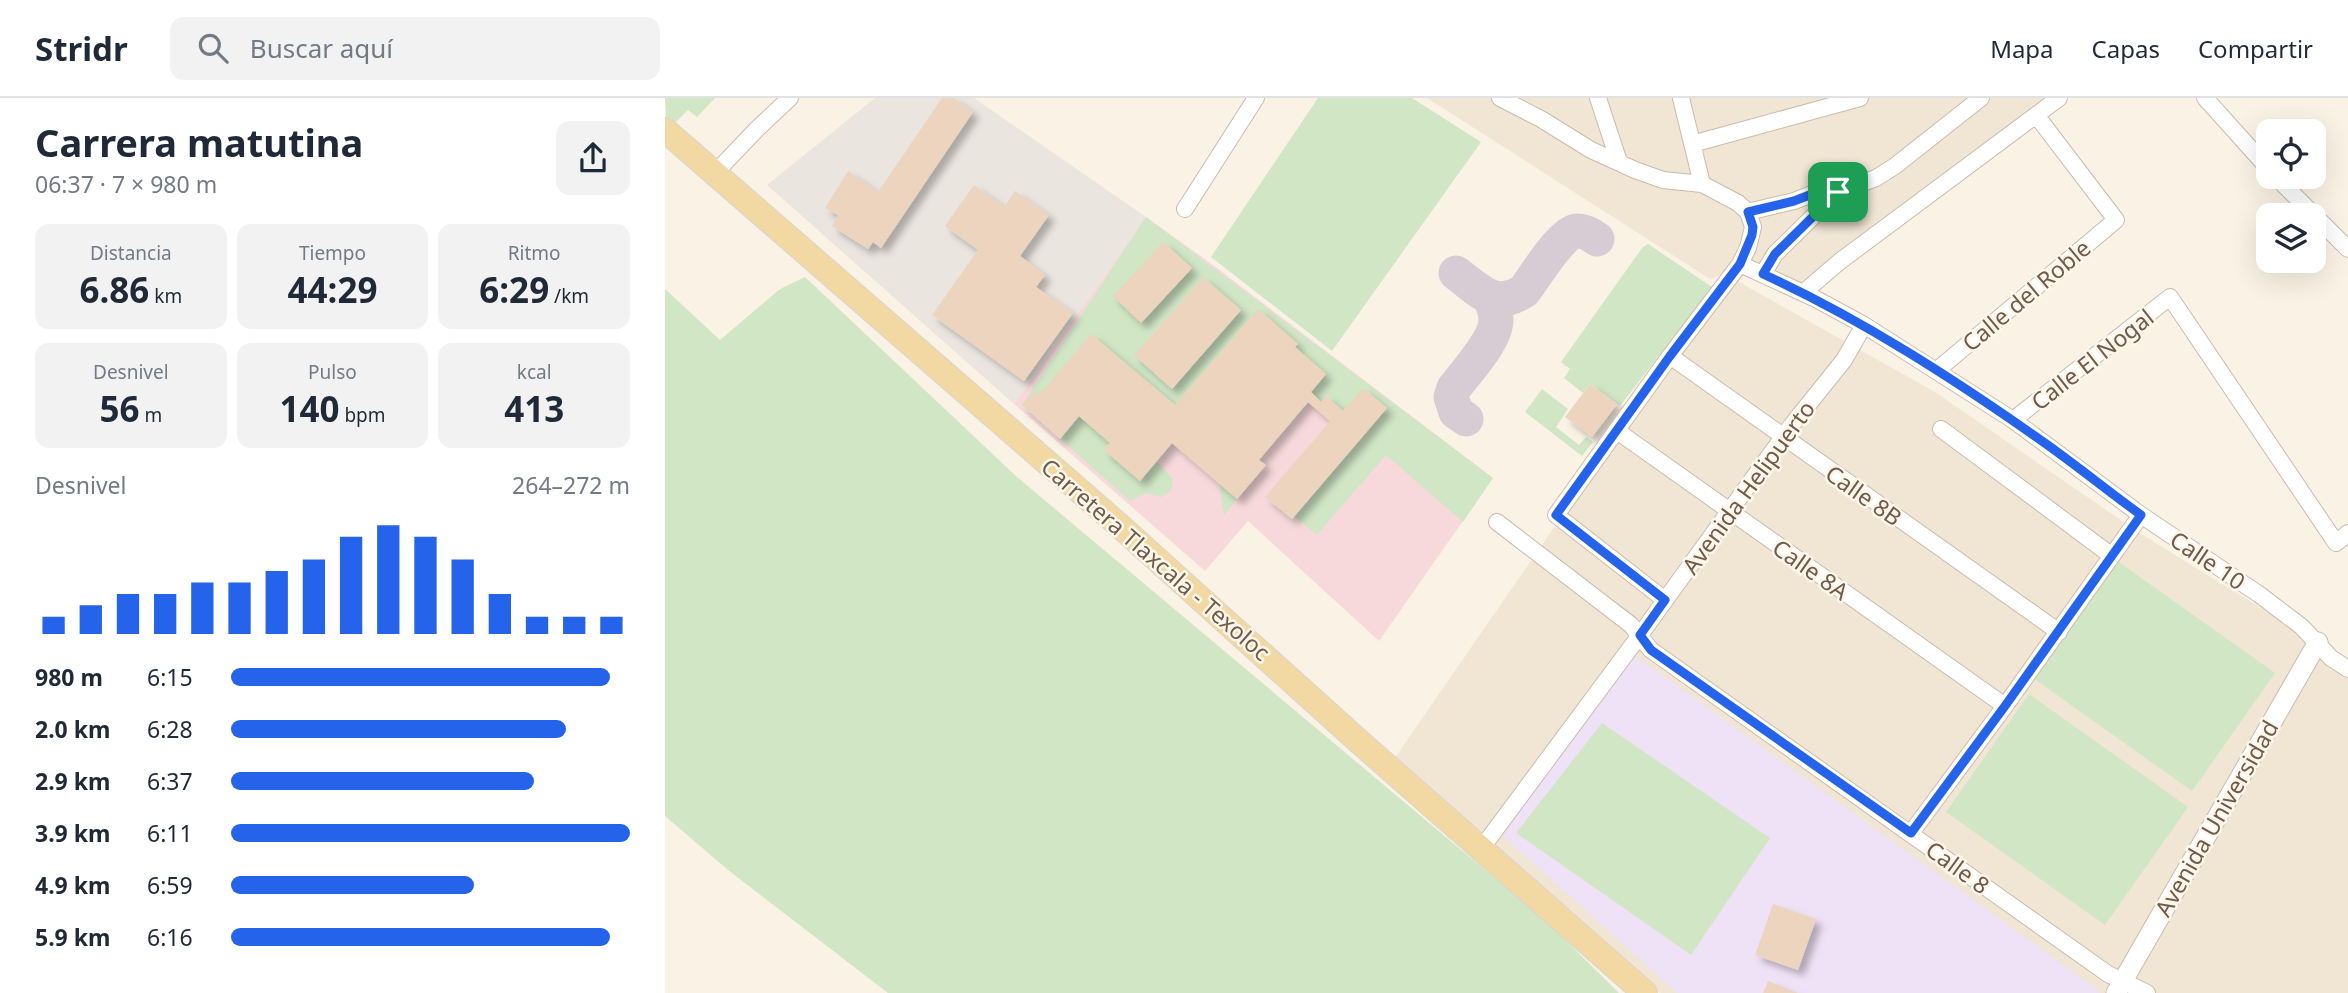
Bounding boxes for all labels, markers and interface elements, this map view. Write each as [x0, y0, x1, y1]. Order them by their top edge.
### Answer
search box [170, 17, 660, 80]
text: Stridr [35, 26, 128, 71]
icon: search [194, 29, 232, 67]
text: Buscar aquí [250, 30, 393, 66]
text: Mapa [1990, 32, 2054, 65]
text: Capas [2092, 32, 2160, 65]
text: Compartir [2198, 32, 2313, 65]
text: Carrera matutina [35, 116, 363, 168]
map controls [2256, 119, 2326, 273]
button: locate [2256, 119, 2326, 189]
button: share [556, 121, 630, 195]
pin [1808, 162, 1868, 222]
text: 06:37 · 7 × 980 m [35, 168, 217, 200]
icon: arrive [1819, 173, 1857, 211]
button: layers [2256, 203, 2326, 273]
street label: Calle del Roble [1955, 232, 2097, 358]
text: Distancia [90, 240, 172, 266]
text: Tiempo [299, 240, 366, 266]
text: Ritmo [508, 240, 561, 266]
text: 6.86 [79, 266, 149, 313]
text: 44:29 [288, 266, 377, 313]
text: 6:29 [479, 266, 549, 313]
text: km [149, 283, 182, 309]
text: /km [549, 283, 589, 309]
street label: Calle El Nogal [2024, 301, 2160, 417]
text: Desnivel [93, 359, 169, 385]
text: Pulso [308, 359, 357, 385]
text: kcal [517, 359, 552, 385]
text: 56 [99, 385, 139, 432]
text: 140 [279, 385, 339, 432]
text: 413 [504, 385, 564, 432]
street label: Avenida Helipuerto [1674, 394, 1822, 580]
text: m [139, 402, 162, 428]
text: bpm [339, 402, 386, 428]
street label: Carretera Tlaxcala - Texoloc [1035, 451, 1277, 667]
street label: Calle 8B [1819, 457, 1909, 533]
text: Desnivel [35, 469, 127, 501]
text: 264–272 m [512, 469, 630, 501]
street label: Calle 10 [2164, 523, 2252, 597]
street label: Calle 8A [1767, 531, 1856, 607]
text: 980 m [35, 661, 103, 693]
text: 6:15 [147, 661, 193, 693]
text: 2.0 km [35, 713, 110, 745]
text: 6:28 [147, 713, 193, 745]
street label: Avenida Universidad [2147, 714, 2285, 922]
text: 2.9 km [35, 765, 110, 797]
text: 6:37 [147, 765, 193, 797]
text: 3.9 km [35, 817, 110, 849]
text: 6:11 [147, 817, 193, 849]
street label: Calle 8 [1920, 833, 1996, 901]
text: 4.9 km [35, 869, 110, 901]
text: 6:59 [147, 869, 193, 901]
text: 5.9 km [35, 921, 110, 953]
text: 6:16 [147, 921, 193, 953]

